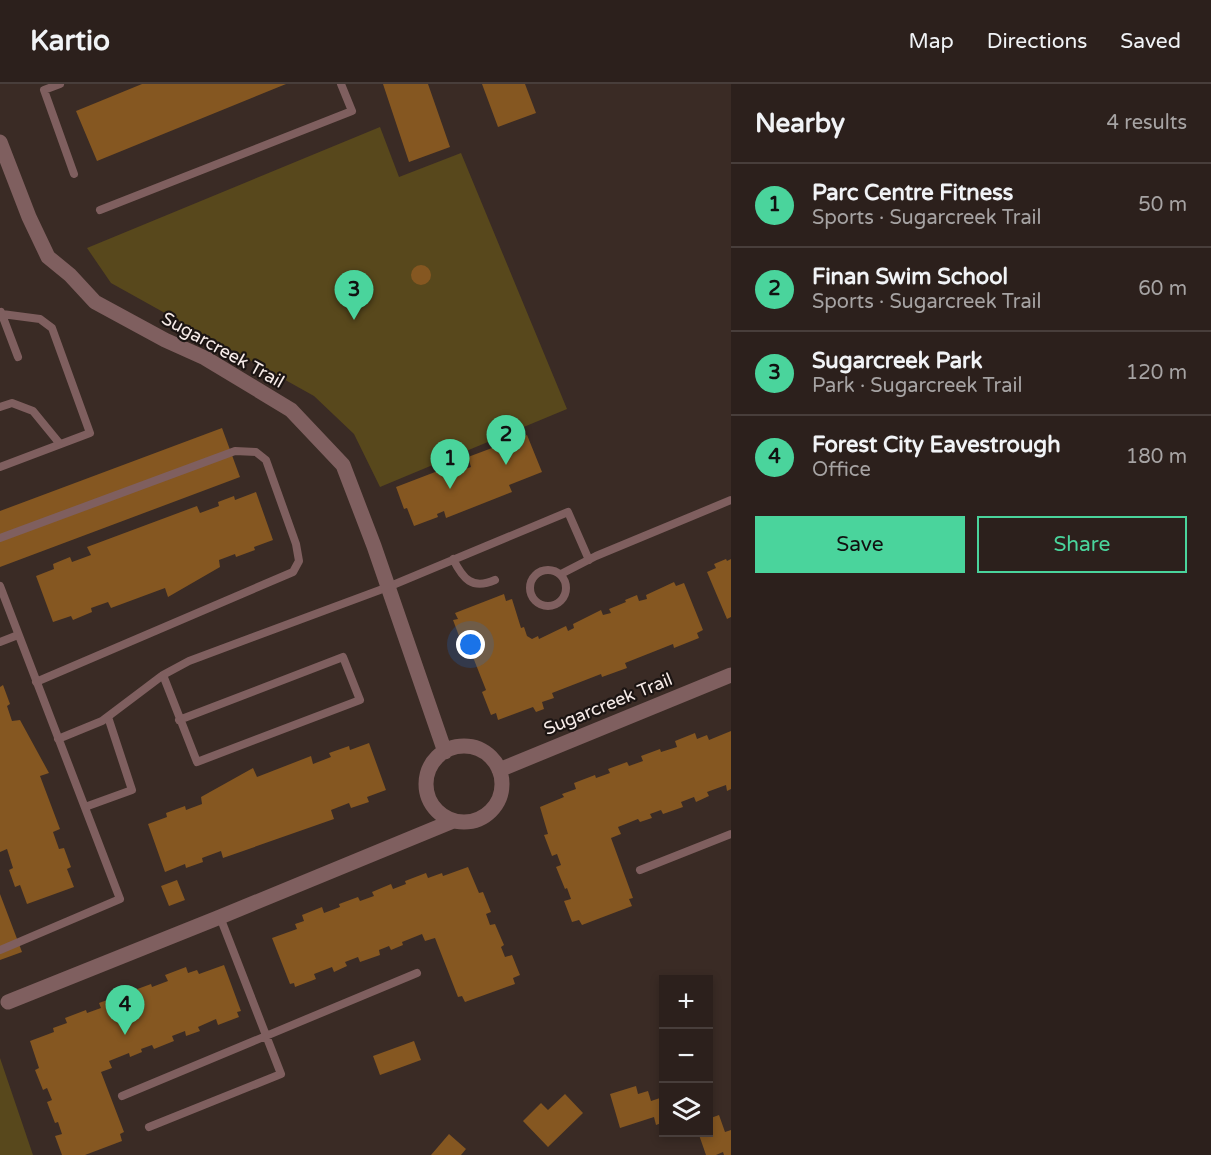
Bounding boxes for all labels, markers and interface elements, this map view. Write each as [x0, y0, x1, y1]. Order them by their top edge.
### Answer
text: Kartio [30, 24, 110, 58]
text: Map [908, 29, 954, 54]
text: Directions [987, 29, 1087, 54]
text: Saved [1120, 29, 1181, 54]
text: Nearby [755, 108, 845, 139]
text: 4 results [1107, 111, 1187, 135]
text: Parc Centre Fitness [812, 180, 1013, 206]
text: 1 [768, 193, 781, 217]
text: 50 m [1138, 193, 1187, 217]
text: Sports · Sugarcreek Trail [812, 206, 1042, 230]
text: Finan Swim School [812, 264, 1008, 290]
pin: 3 [334, 270, 374, 320]
text: 2 [768, 277, 781, 301]
text: 60 m [1138, 277, 1187, 301]
text: Sports · Sugarcreek Trail [812, 290, 1042, 314]
street label: Sugarcreek Trail [158, 307, 288, 393]
text: Sugarcreek Park [812, 348, 983, 374]
text: 3 [768, 361, 781, 385]
text: 120 m [1126, 361, 1187, 385]
text: Park · Sugarcreek Trail [812, 374, 1022, 398]
pin: 2 [486, 416, 526, 465]
text: Forest City Eavestrough [812, 432, 1061, 458]
pin: 1 [430, 440, 470, 489]
text: 4 [768, 445, 781, 469]
text: 180 m [1126, 445, 1187, 469]
text: Office [812, 458, 871, 482]
button: Save [755, 516, 965, 573]
button: Share [977, 516, 1187, 573]
your location [456, 630, 485, 659]
street label: Sugarcreek Trail [540, 668, 676, 740]
map controls [659, 975, 713, 1137]
button: + [659, 975, 713, 1029]
pin: 4 [106, 986, 144, 1035]
button: − [659, 1029, 713, 1083]
button: layers [659, 1083, 713, 1137]

